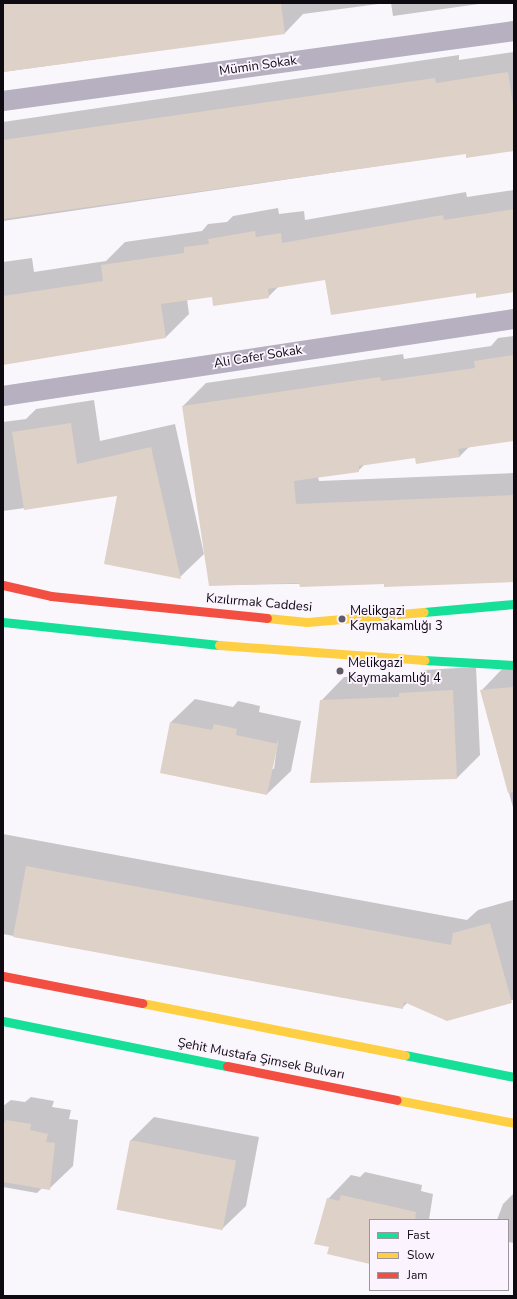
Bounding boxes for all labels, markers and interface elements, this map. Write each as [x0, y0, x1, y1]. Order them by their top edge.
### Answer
street label: Mümin Sokak [218, 53, 298, 79]
street label: Ali Cafer Sokak [213, 342, 303, 372]
street label: Kızılırmak Caddesi [205, 591, 313, 615]
place label: Melikgazi Kaymakamlığı 3 [350, 604, 443, 635]
marker: Melikgazi Kaymakamlığı 3 [337, 614, 347, 624]
place label: Melikgazi Kaymakamlığı 4 [348, 656, 441, 687]
marker: Melikgazi Kaymakamlığı 4 [335, 666, 345, 676]
street label: Şehit Mustafa Şimsek Bulvarı [176, 1035, 346, 1083]
legend [369, 1219, 509, 1291]
text: Fast [407, 1227, 430, 1243]
text: Slow [407, 1247, 435, 1263]
text: Jam [407, 1267, 428, 1283]

